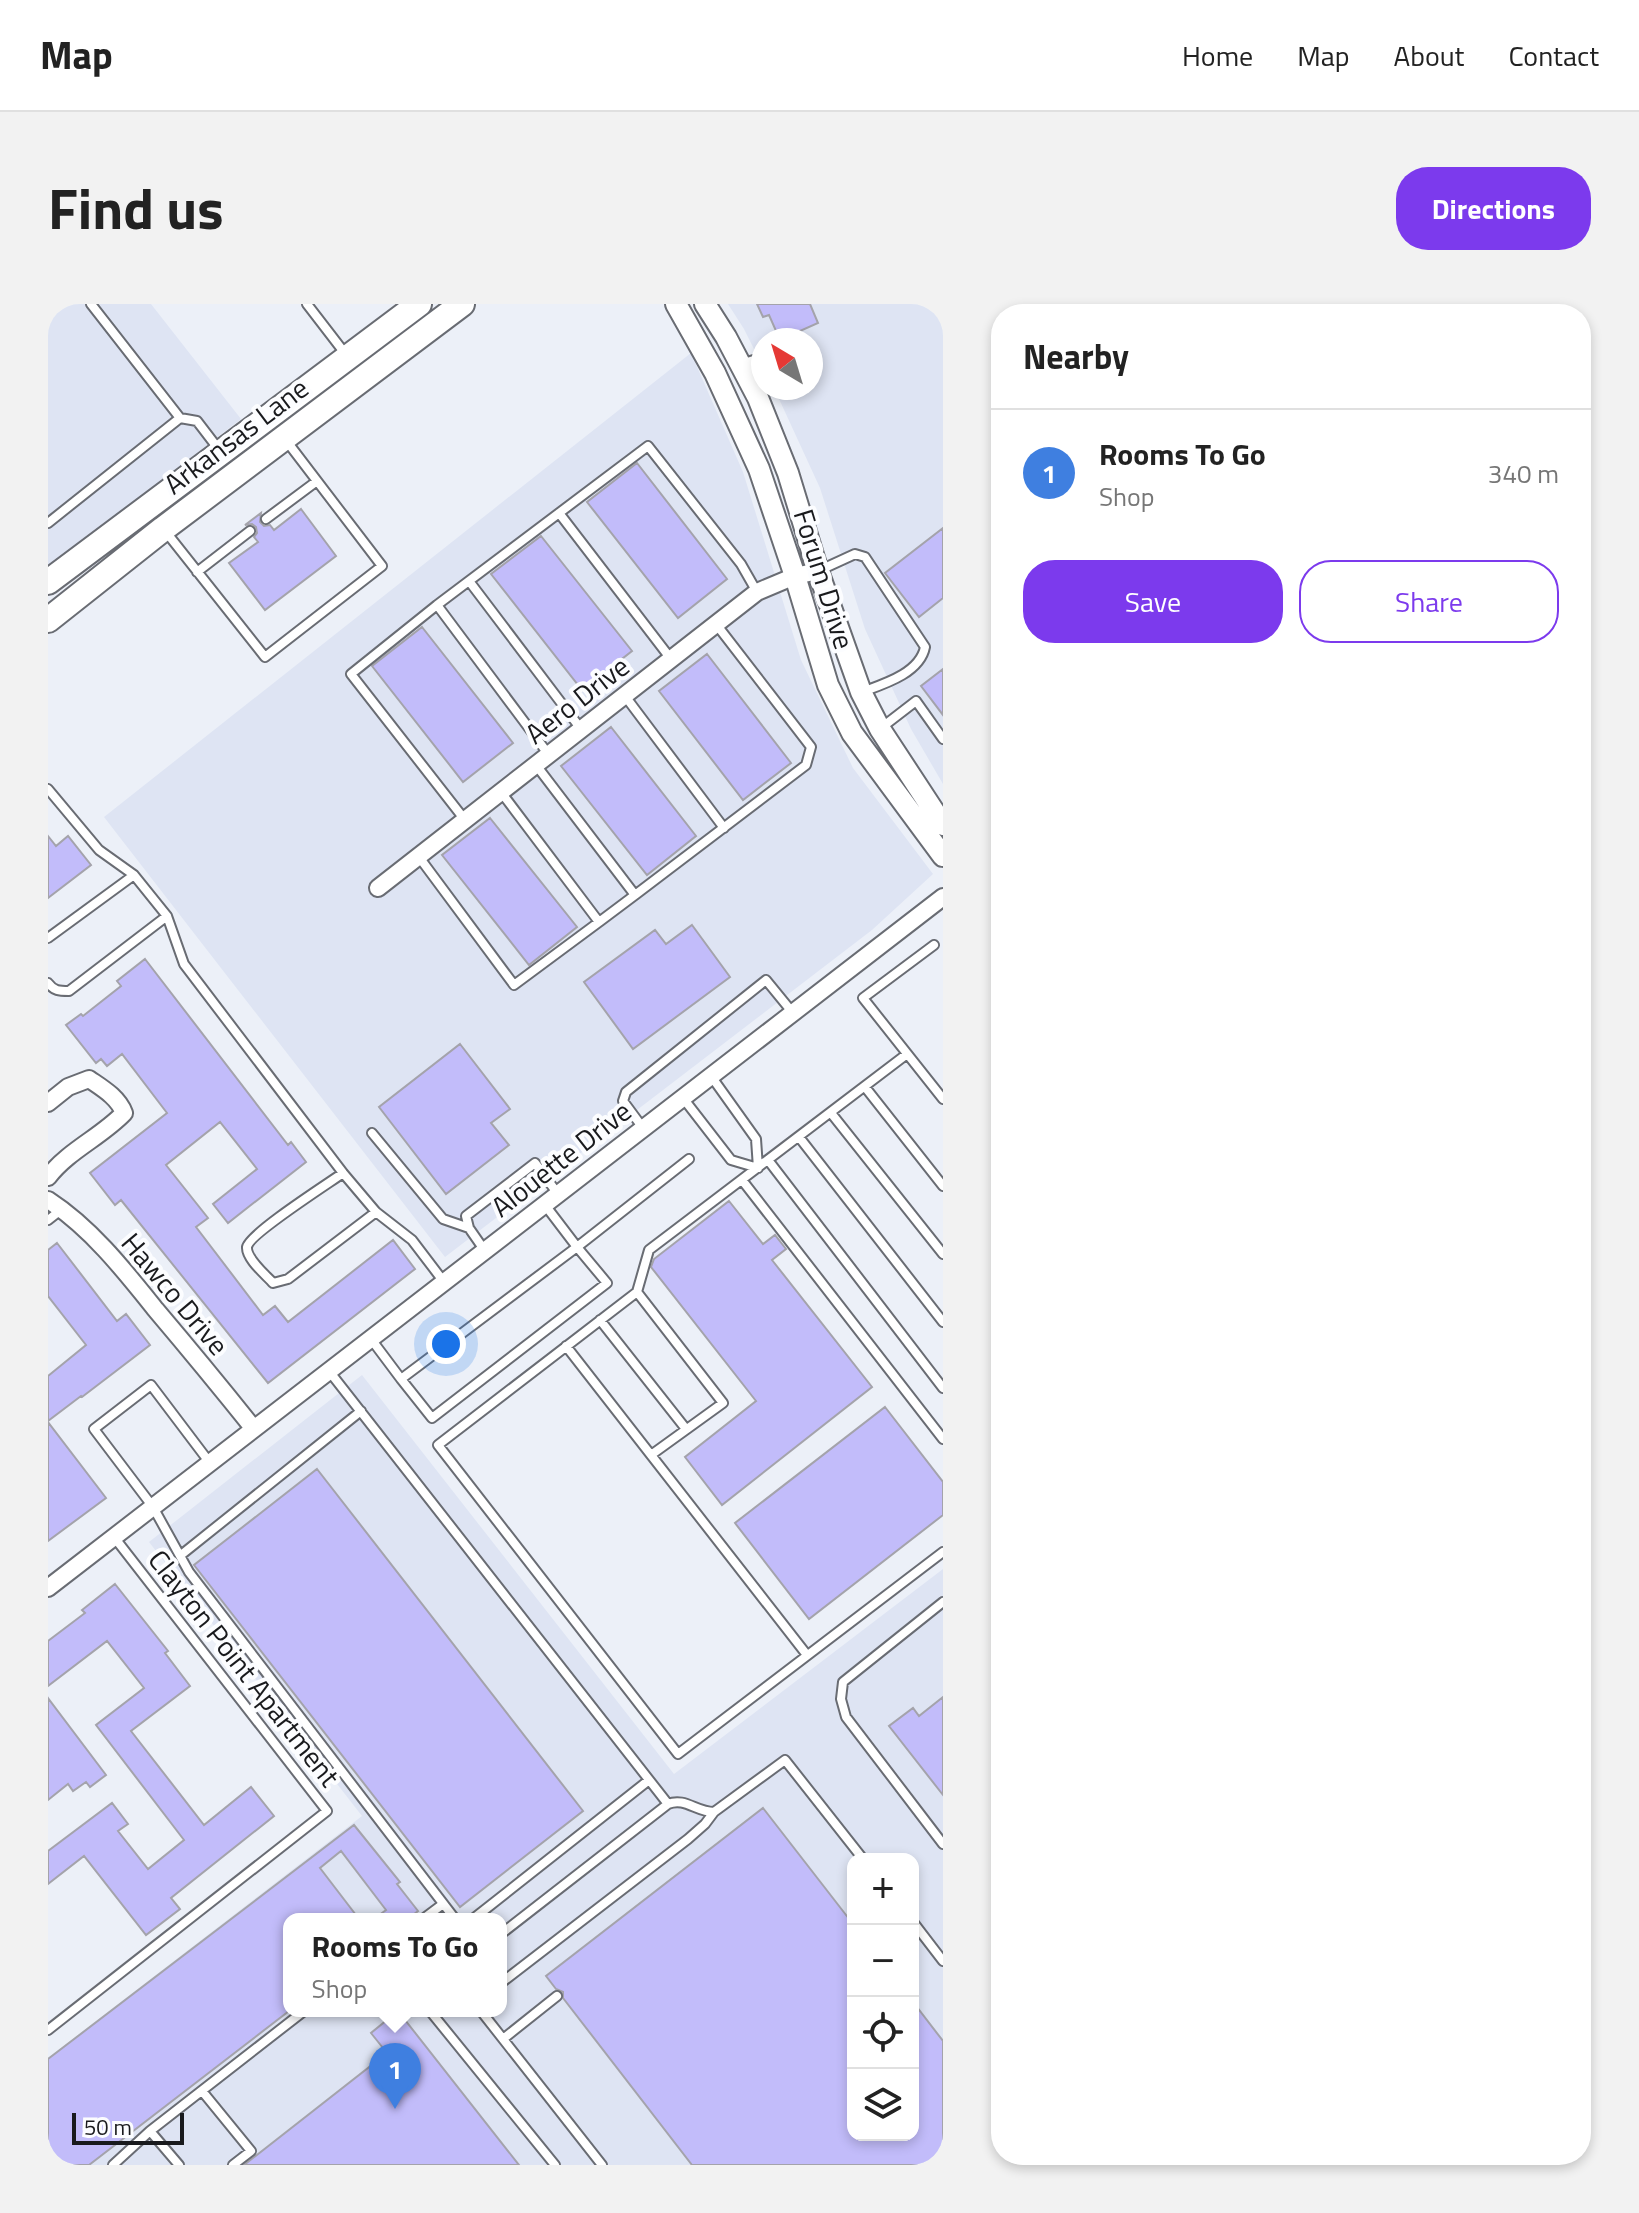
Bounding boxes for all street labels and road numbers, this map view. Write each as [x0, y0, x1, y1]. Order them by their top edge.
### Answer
street label: Arkansas Lane [154, 367, 317, 504]
street label: Forum Drive [783, 504, 866, 654]
street label: Aero Drive [515, 645, 638, 754]
street label: Alouette Drive [481, 1090, 640, 1227]
street label: Hawco Drive [111, 1223, 240, 1364]
street label: Clayton Point Apartment [138, 1540, 351, 1796]

